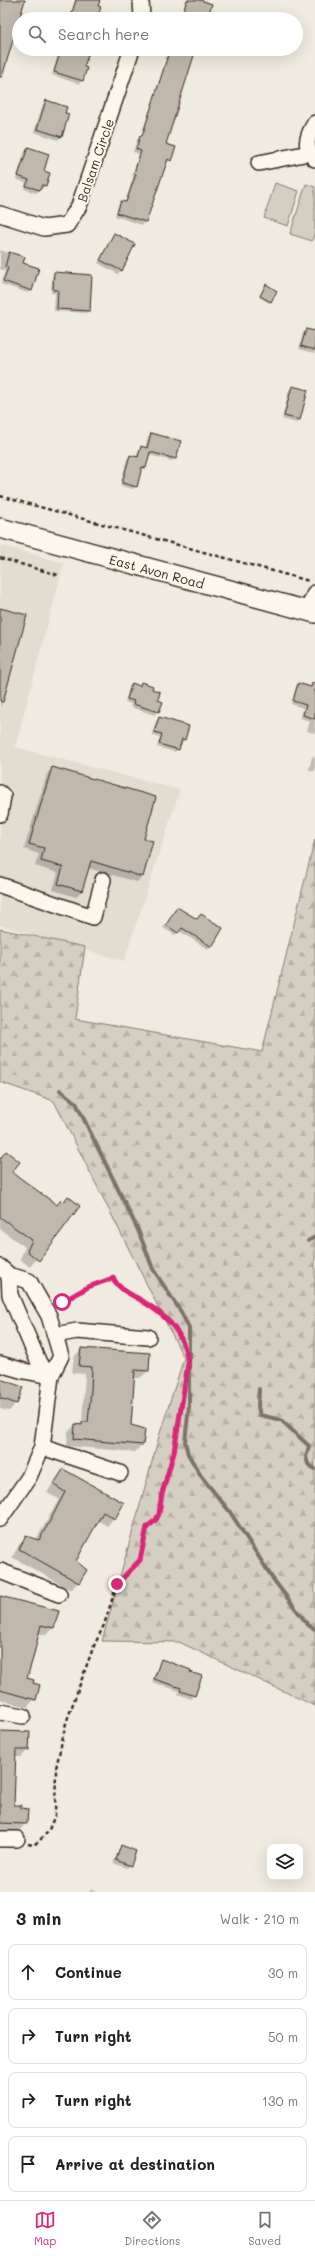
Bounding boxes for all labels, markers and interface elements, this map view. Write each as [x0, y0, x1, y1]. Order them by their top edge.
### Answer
search box [12, 12, 303, 56]
icon: search [26, 23, 48, 45]
text: Search here [58, 24, 149, 44]
street label: Balsam Circle [73, 116, 117, 204]
street label: East Avon Road [108, 550, 206, 592]
route start [53, 1293, 71, 1311]
route end [108, 1575, 126, 1593]
map controls [267, 1844, 303, 1880]
button: layers [267, 1844, 303, 1880]
text: 3 min [16, 1907, 61, 1929]
text: Walk · 210 m [220, 1910, 299, 1927]
icon: ahead [17, 1961, 39, 1983]
text: Continue [55, 1962, 122, 1982]
text: 30 m [268, 1964, 298, 1981]
icon: right [17, 2025, 39, 2047]
text: Turn right [55, 2026, 132, 2046]
text: 50 m [268, 2028, 298, 2045]
icon: right [17, 2089, 39, 2111]
text: Turn right [55, 2090, 132, 2110]
text: 130 m [262, 2092, 298, 2109]
icon: arrive [17, 2153, 39, 2175]
text: Arrive at destination [55, 2154, 215, 2174]
tab: Map [34, 2209, 56, 2248]
tab: Directions [124, 2209, 180, 2248]
tab: Saved [248, 2209, 281, 2248]

